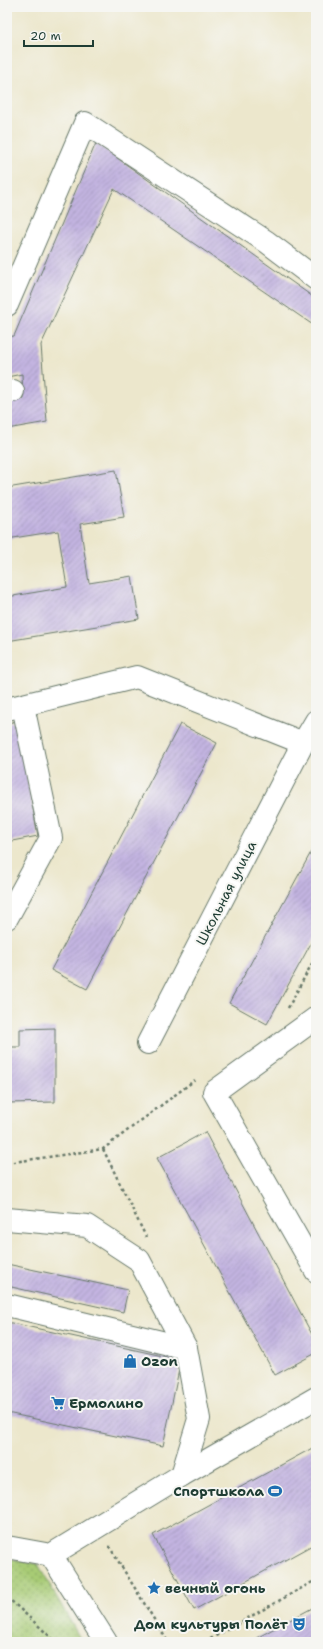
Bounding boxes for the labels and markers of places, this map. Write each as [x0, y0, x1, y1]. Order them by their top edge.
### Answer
place label: Ozon [141, 1352, 178, 1370]
shop icon: Ozon [122, 1353, 138, 1369]
place label: Ермолино [69, 1394, 143, 1412]
supermarket icon: Ермолино [50, 1395, 66, 1411]
place label: Спортшкола [173, 1482, 264, 1500]
sports icon: Спортшкола [267, 1483, 283, 1499]
place label: вечный огонь [165, 1579, 266, 1597]
place icon: вечный огонь [146, 1580, 162, 1596]
place label: Дом культуры Полёт [134, 1615, 289, 1633]
theatre icon: Дом культуры Полёт [291, 1616, 307, 1632]

